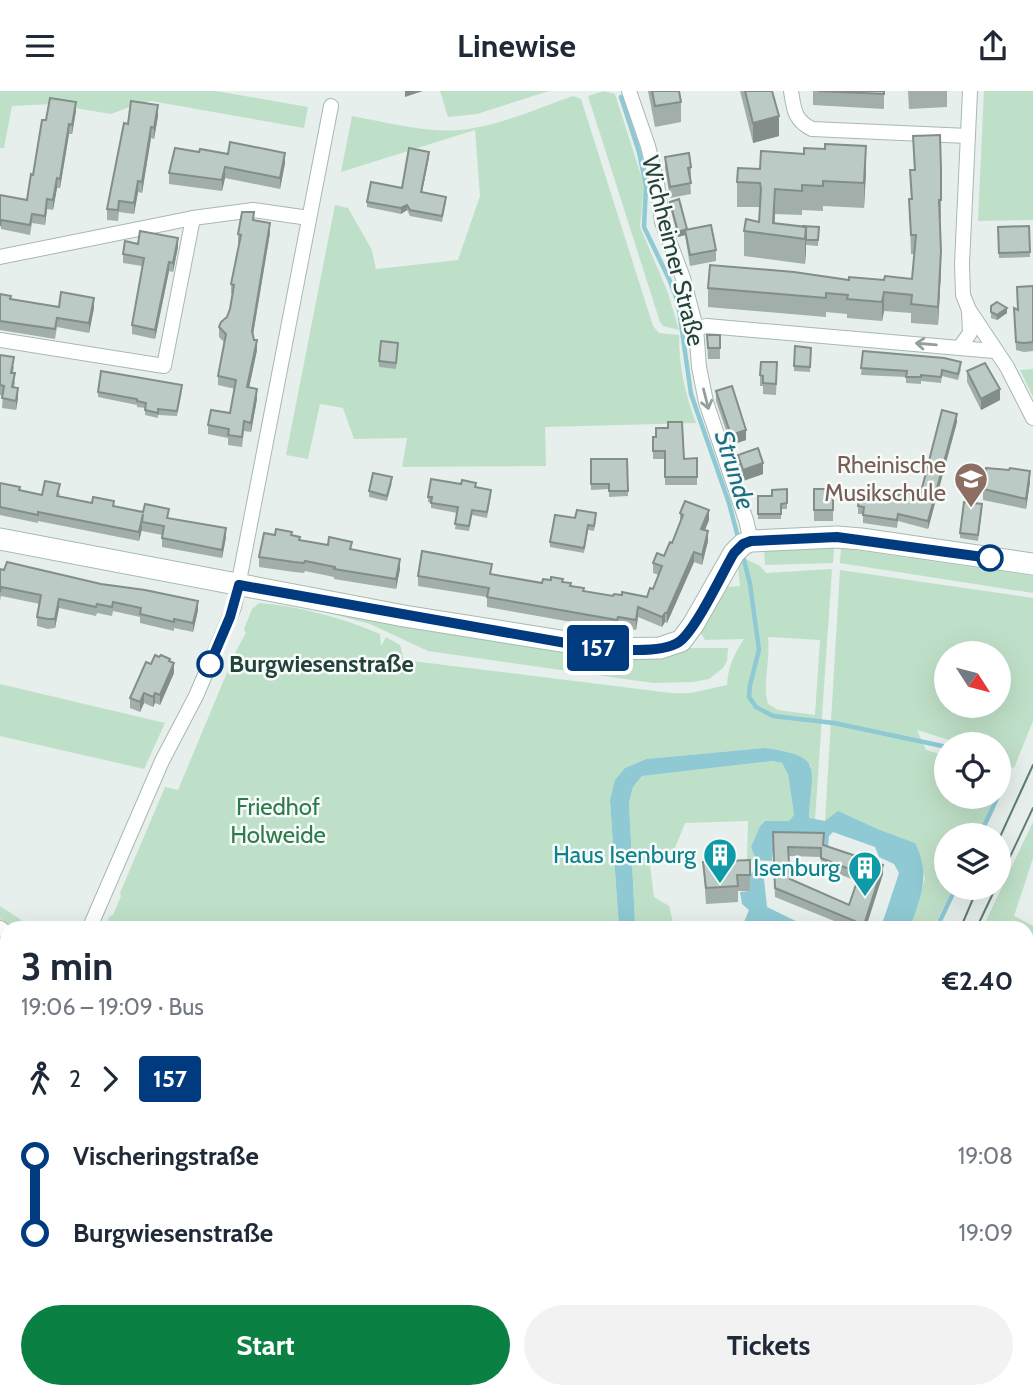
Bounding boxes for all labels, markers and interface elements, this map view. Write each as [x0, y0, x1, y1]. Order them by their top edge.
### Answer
text: Linewise [457, 26, 576, 65]
icon: menu [21, 27, 59, 65]
icon: share [974, 27, 1012, 65]
street label: Wichheimer Straße [636, 153, 711, 349]
one-way arrow [916, 337, 938, 350]
one-way arrow [700, 387, 713, 410]
water label: Strunde [708, 426, 762, 514]
place label: Rheinische Musikschule [824, 450, 946, 507]
school or university icon: Rheinische Musikschule [952, 460, 990, 509]
unlabelled marker [977, 545, 1003, 571]
line badge: 157 [558, 625, 638, 671]
text: 157 [581, 633, 615, 662]
north arrow [934, 641, 1012, 717]
map controls [934, 641, 1011, 900]
place label: Burgwiesenstraße [229, 649, 414, 678]
marker: Burgwiesenstraße [197, 651, 223, 677]
button: locate [934, 732, 1011, 809]
park label: Friedhof Holweide [230, 792, 326, 849]
button: layers [934, 823, 1011, 900]
building icon: Haus Isenburg [701, 836, 739, 885]
place label: Haus Isenburg [553, 840, 697, 869]
building icon: Isenburg [846, 849, 884, 898]
place label: Isenburg [753, 853, 841, 882]
text: 3 min [21, 943, 113, 990]
text: €2.40 [942, 965, 1013, 997]
text: 19:06 – 19:09 · Bus [21, 993, 204, 1021]
icon: walk [21, 1060, 59, 1098]
icon: forward [91, 1060, 129, 1098]
text: 157 [153, 1064, 187, 1093]
text: 2 [69, 1065, 81, 1093]
text: Vischeringstraße [73, 1140, 259, 1172]
text: 19:08 [958, 1142, 1013, 1170]
text: Burgwiesenstraße [73, 1217, 273, 1249]
text: 19:09 [959, 1219, 1013, 1247]
button: Start [21, 1305, 510, 1385]
button: Tickets [524, 1305, 1013, 1385]

